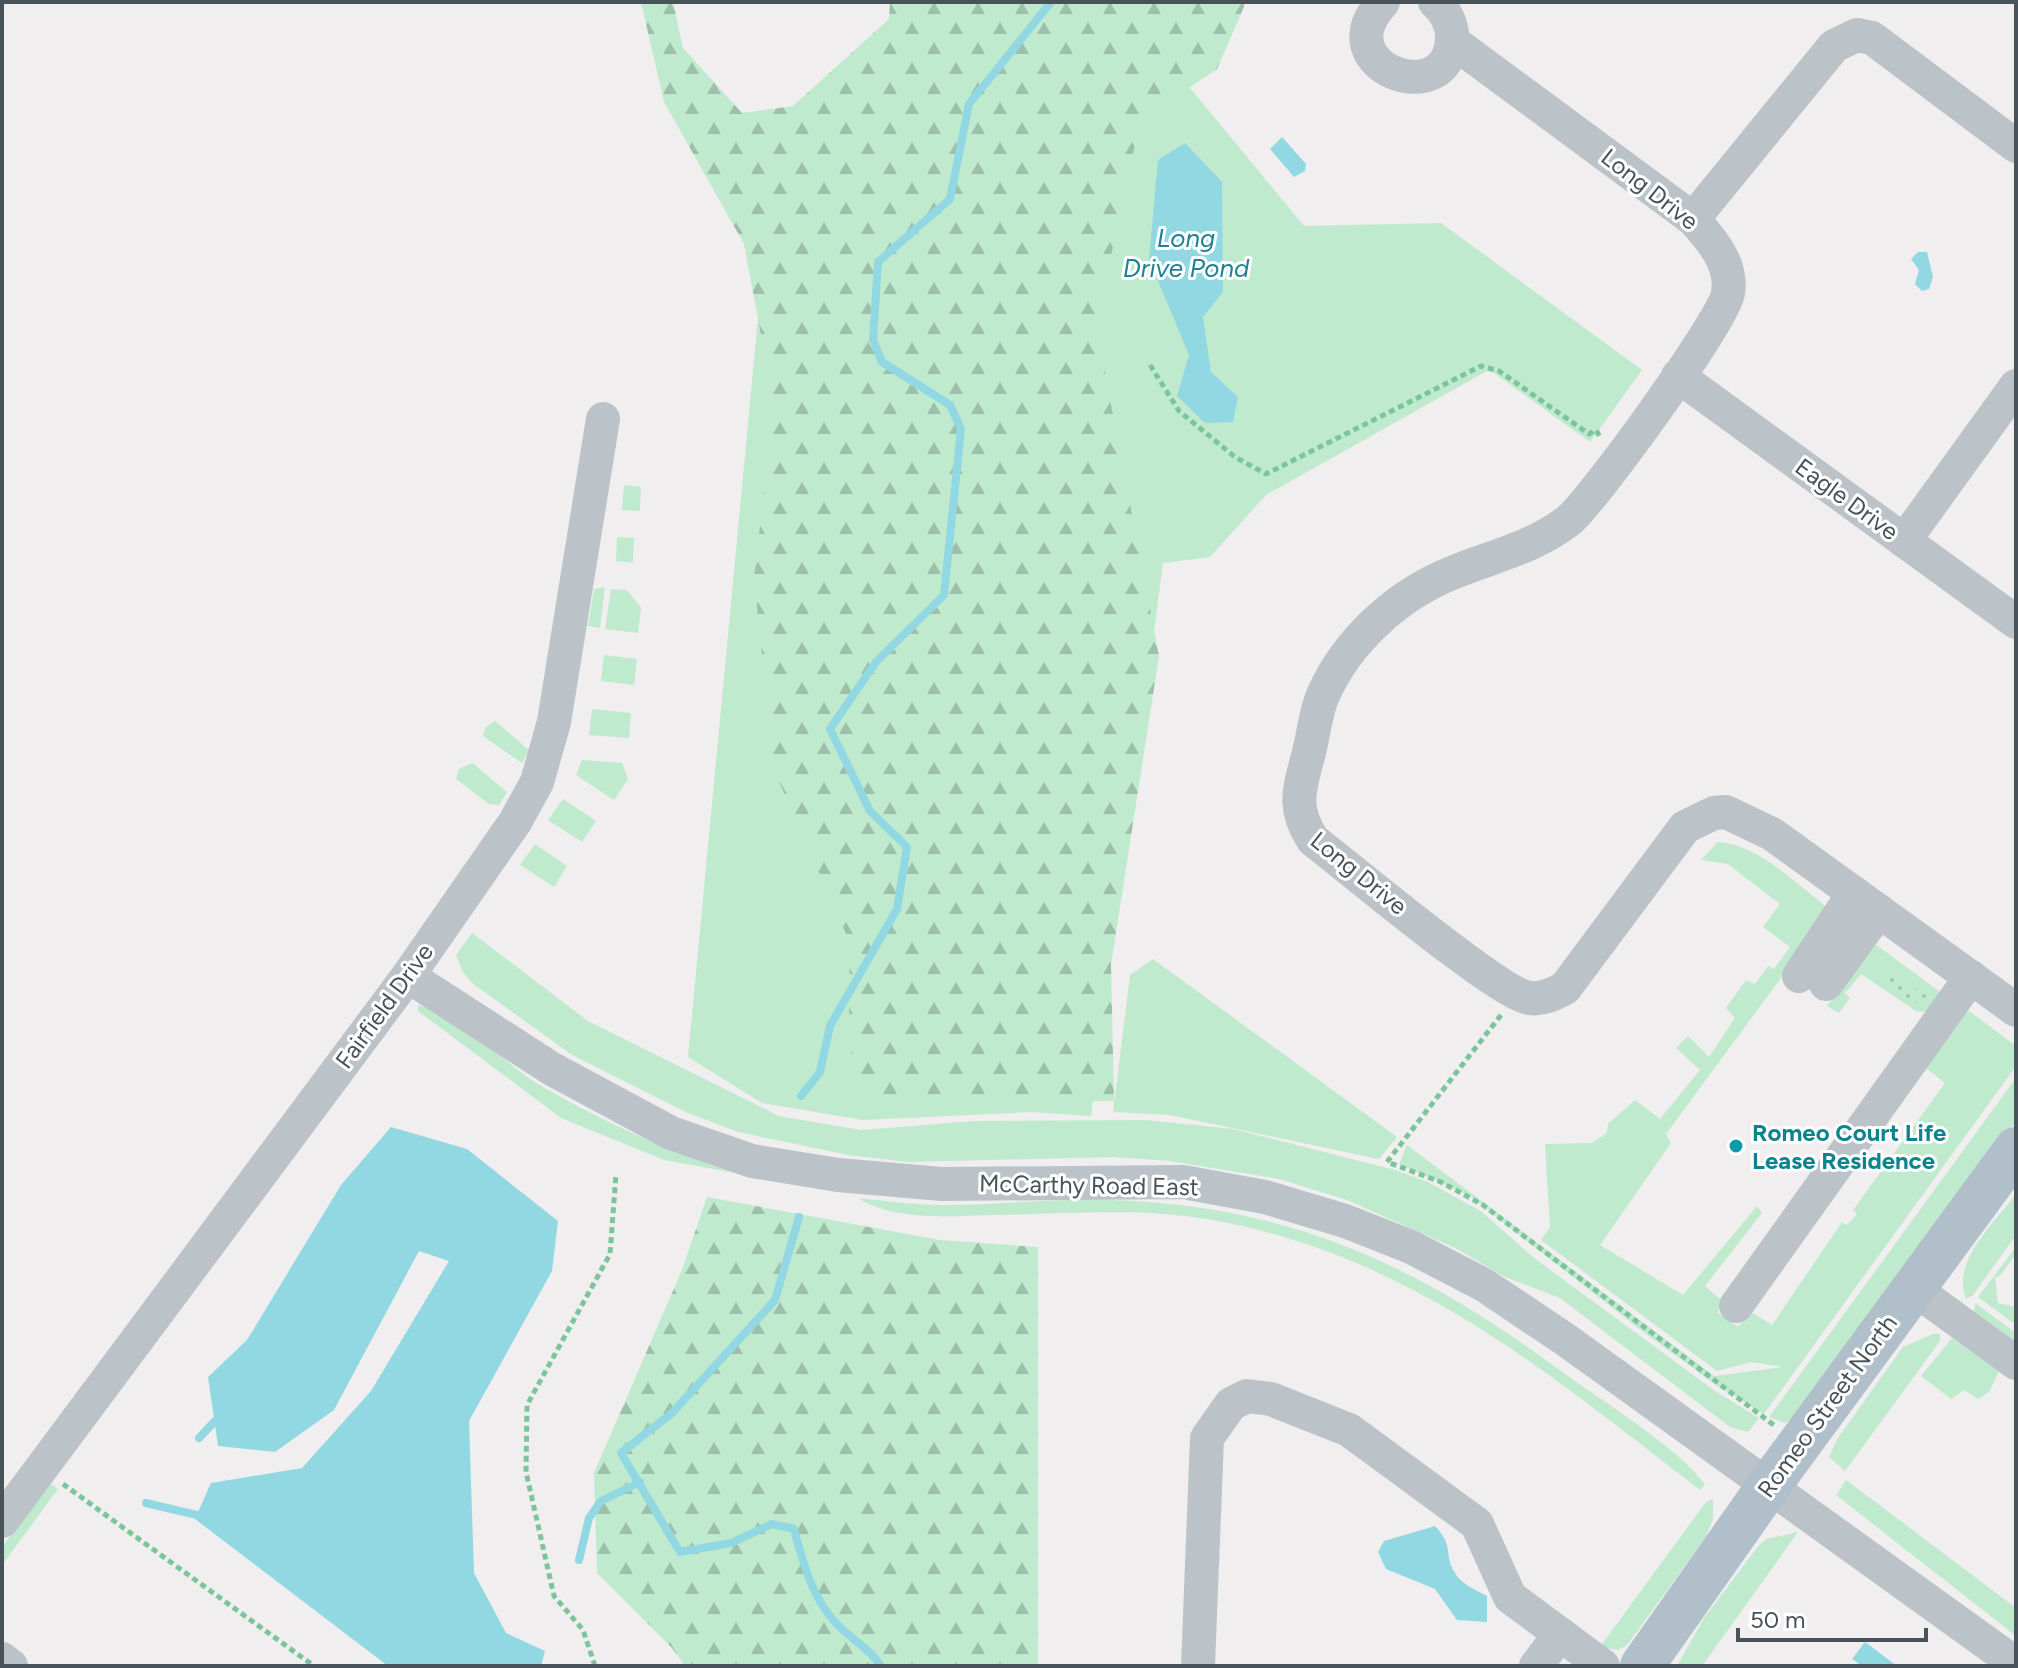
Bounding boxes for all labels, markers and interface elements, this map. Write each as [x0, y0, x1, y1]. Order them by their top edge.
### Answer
street label: Long Drive [1596, 142, 1704, 236]
water label: Long Drive Pond [1123, 222, 1250, 284]
street label: Eagle Drive [1790, 452, 1904, 546]
street label: Long Drive [1305, 825, 1413, 921]
street label: Fairfield Drive [329, 938, 439, 1074]
place label: Romeo Court Life Lease Residence [1752, 1118, 1946, 1175]
marker: Romeo Court Life Lease Residence [1727, 1137, 1745, 1155]
street label: McCarthy Road East [979, 1169, 1199, 1201]
street label: Romeo Street North [1751, 1309, 1903, 1503]
scale bar [1738, 1592, 1926, 1642]
text: 50 m [1750, 1605, 1806, 1634]

